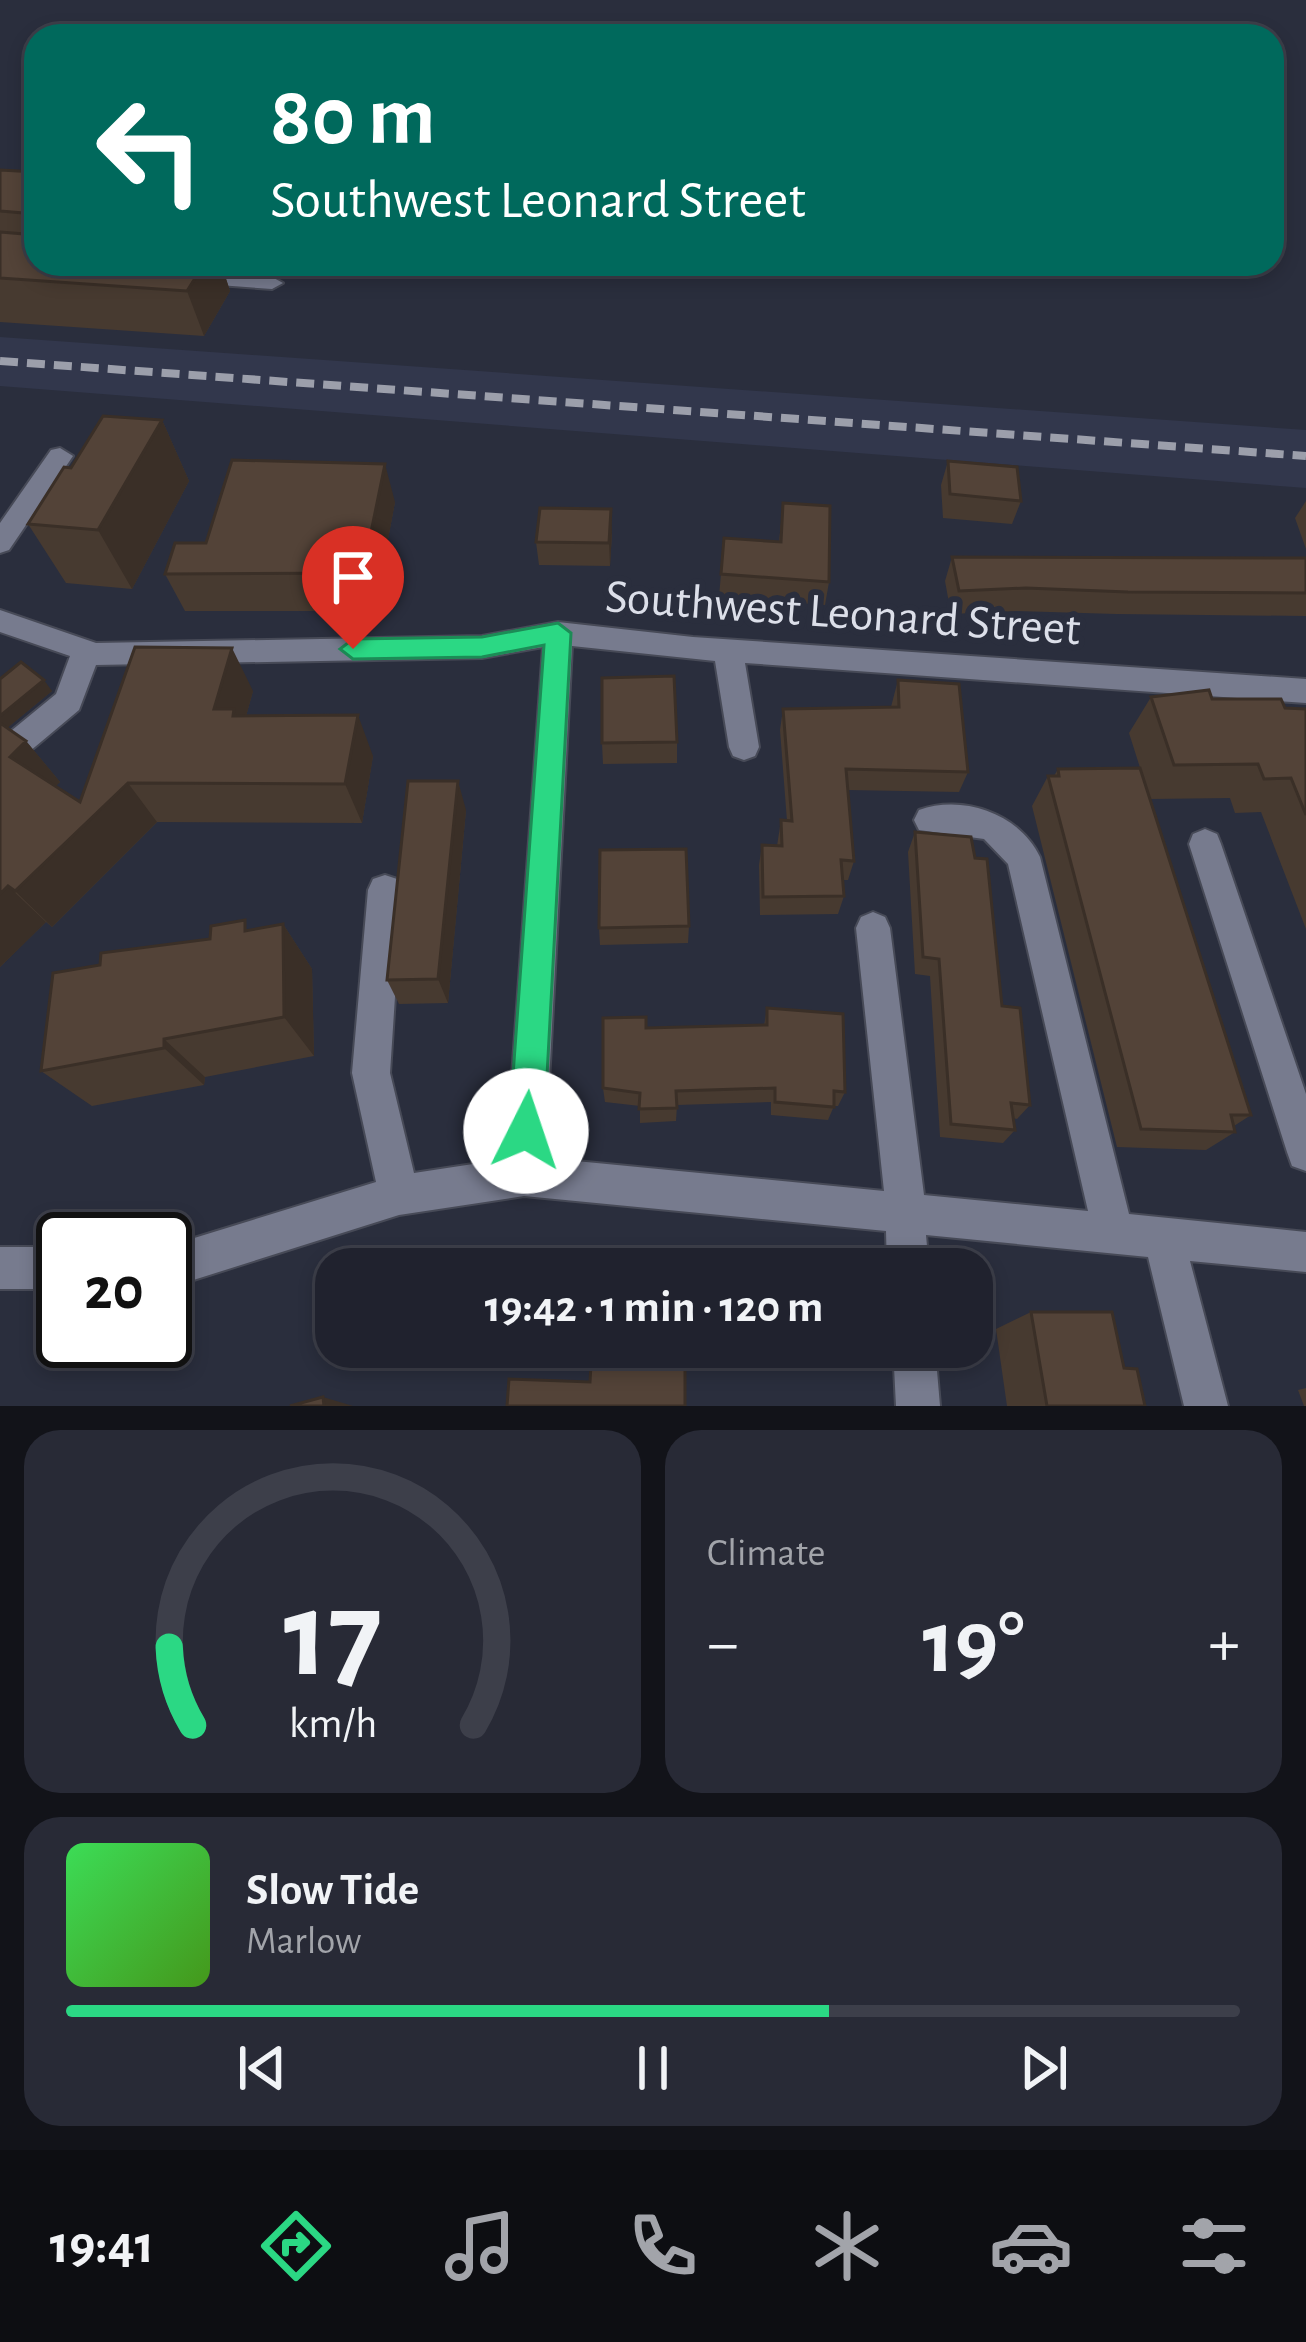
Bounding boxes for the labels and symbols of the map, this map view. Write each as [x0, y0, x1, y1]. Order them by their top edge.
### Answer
pin [302, 526, 404, 649]
street label: Southwest Leonard Street [604, 573, 1082, 655]
position arrow [463, 1068, 589, 1194]
speed limit sign: 20 [36, 1212, 192, 1368]

